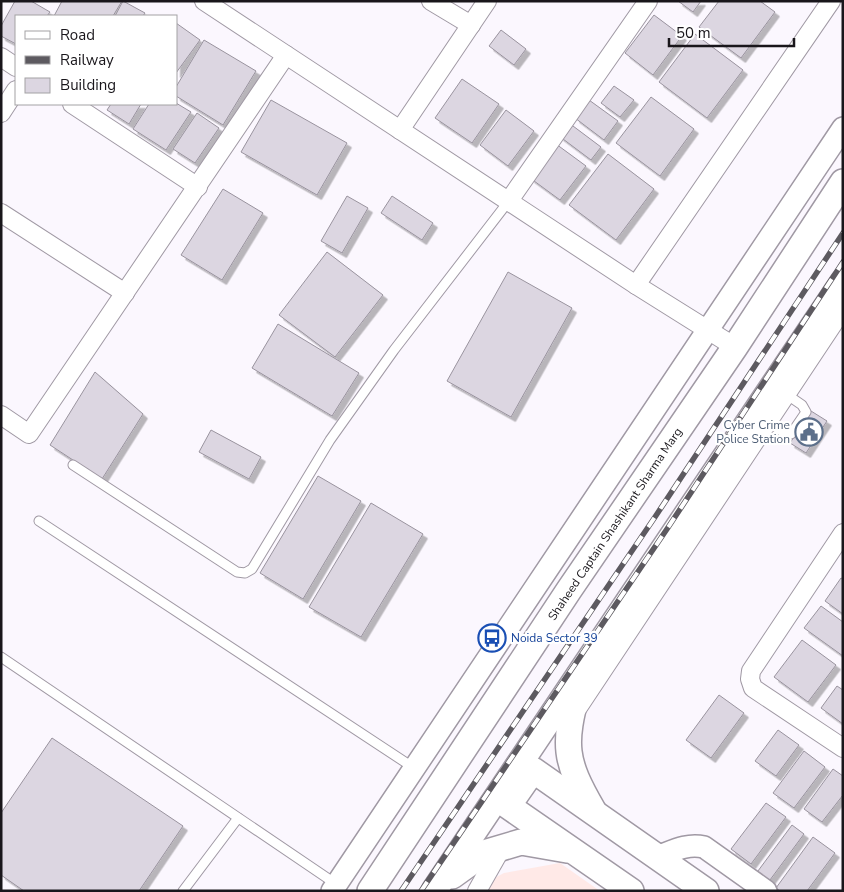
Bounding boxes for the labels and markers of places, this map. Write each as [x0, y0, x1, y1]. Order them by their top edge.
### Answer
place label: Cyber Crime Police Station [716, 417, 790, 447]
public building icon: Cyber Crime Police Station [794, 417, 824, 447]
bus stop icon: Noida Sector 39 [477, 623, 507, 653]
place label: Noida Sector 39 [511, 630, 598, 646]

